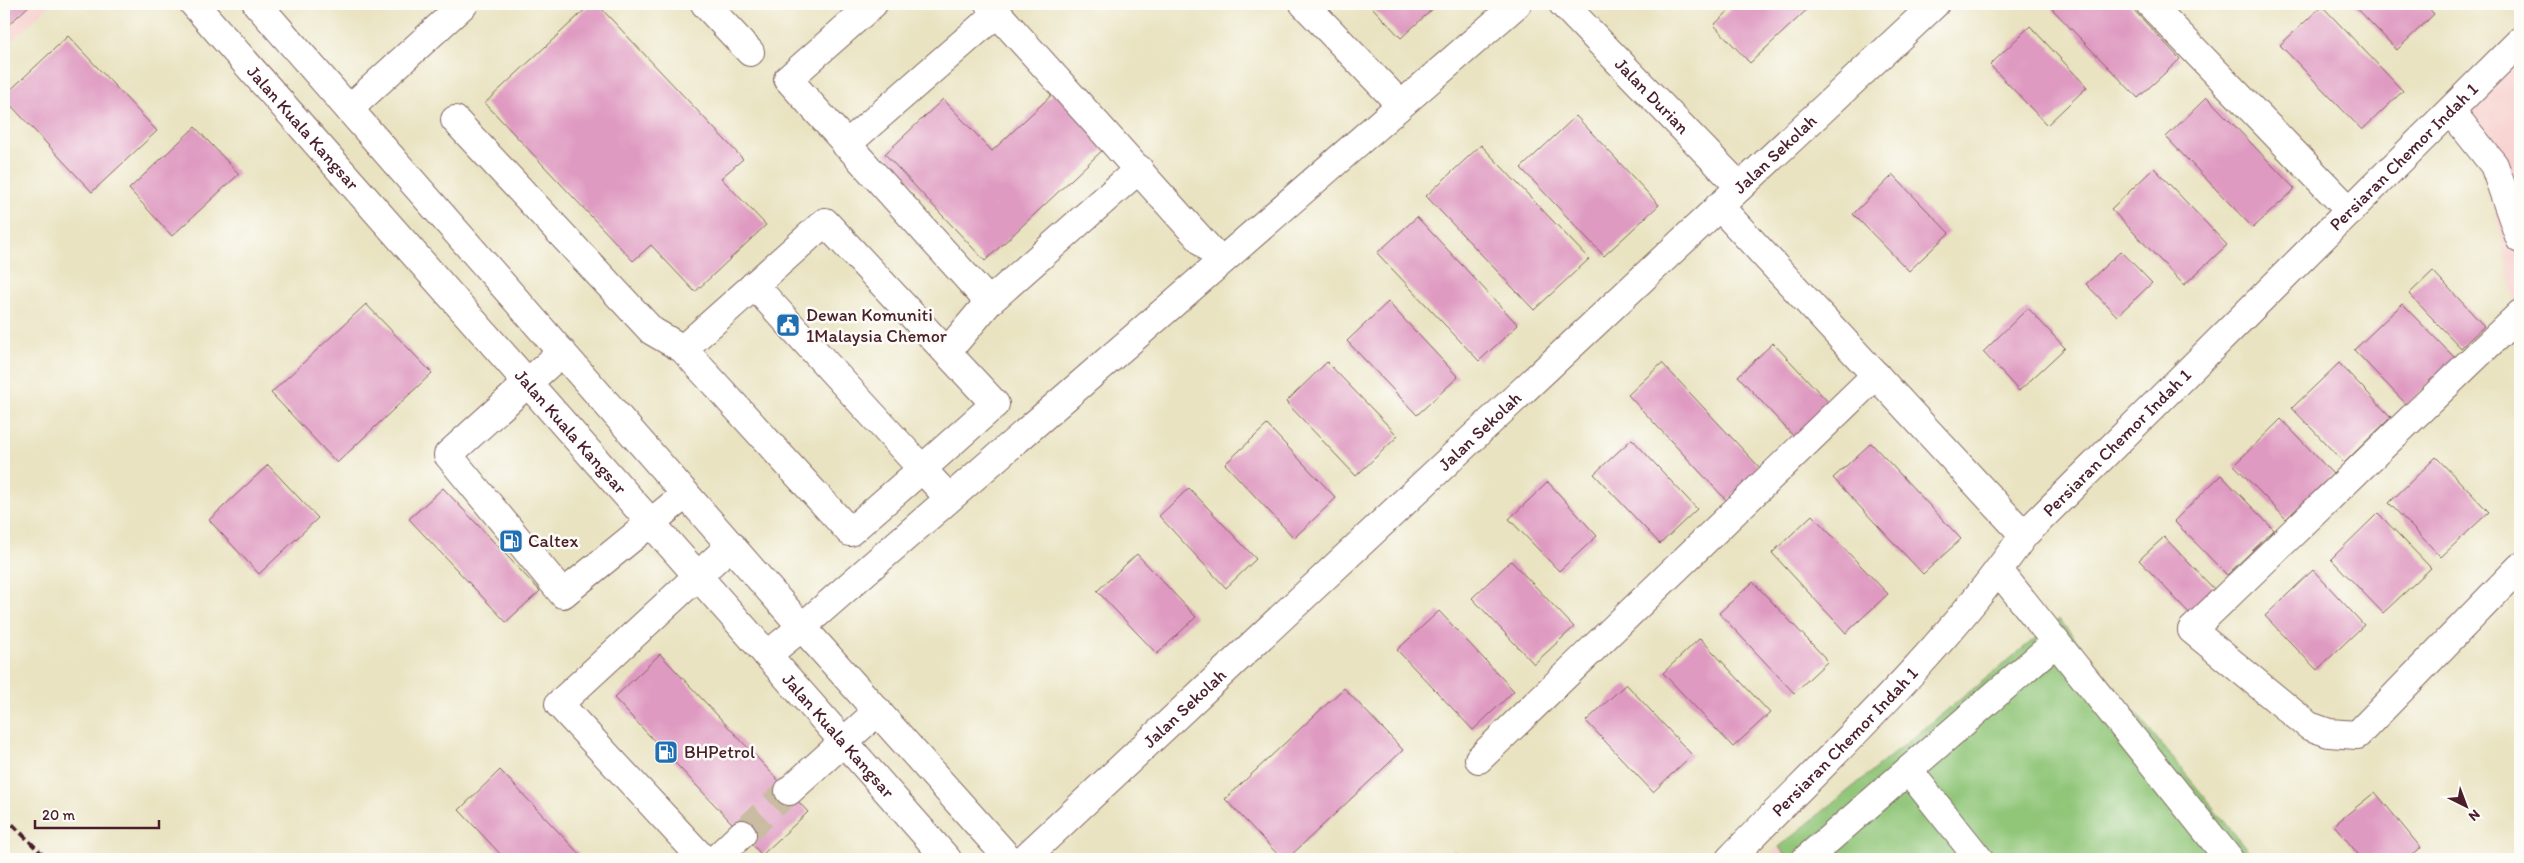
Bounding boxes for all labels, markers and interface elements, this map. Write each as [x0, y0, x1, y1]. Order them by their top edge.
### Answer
street label: Jalan Durian [1610, 53, 1694, 139]
street label: Jalan Kuala Kangsar [242, 61, 364, 195]
street label: Persiaran Chemor Indah 1 [2325, 78, 2483, 235]
street label: Jalan Sekolah [1729, 110, 1821, 198]
place label: Dewan Komuniti 1Malaysia Chemor [806, 304, 948, 347]
public building icon: Dewan Komuniti 1Malaysia Chemor [775, 312, 801, 338]
street label: Persiaran Chemor Indah 1 [2038, 364, 2196, 521]
street label: Jalan Kuala Kangsar [510, 365, 632, 499]
street label: Jalan Sekolah [1434, 387, 1526, 476]
fuel station icon: Caltex [498, 528, 524, 554]
place label: Caltex [528, 530, 578, 552]
street label: Persiaran Chemor Indah 1 [1767, 662, 1923, 821]
street label: Jalan Sekolah [1138, 664, 1231, 753]
street label: Jalan Kuala Kangsar [778, 669, 900, 803]
fuel station icon: BHPetrol [653, 739, 679, 765]
place label: BHPetrol [684, 741, 755, 763]
north arrow [2442, 780, 2492, 830]
scale bar [35, 798, 159, 830]
text: 20 m [42, 806, 76, 824]
text: N [2465, 806, 2484, 825]

